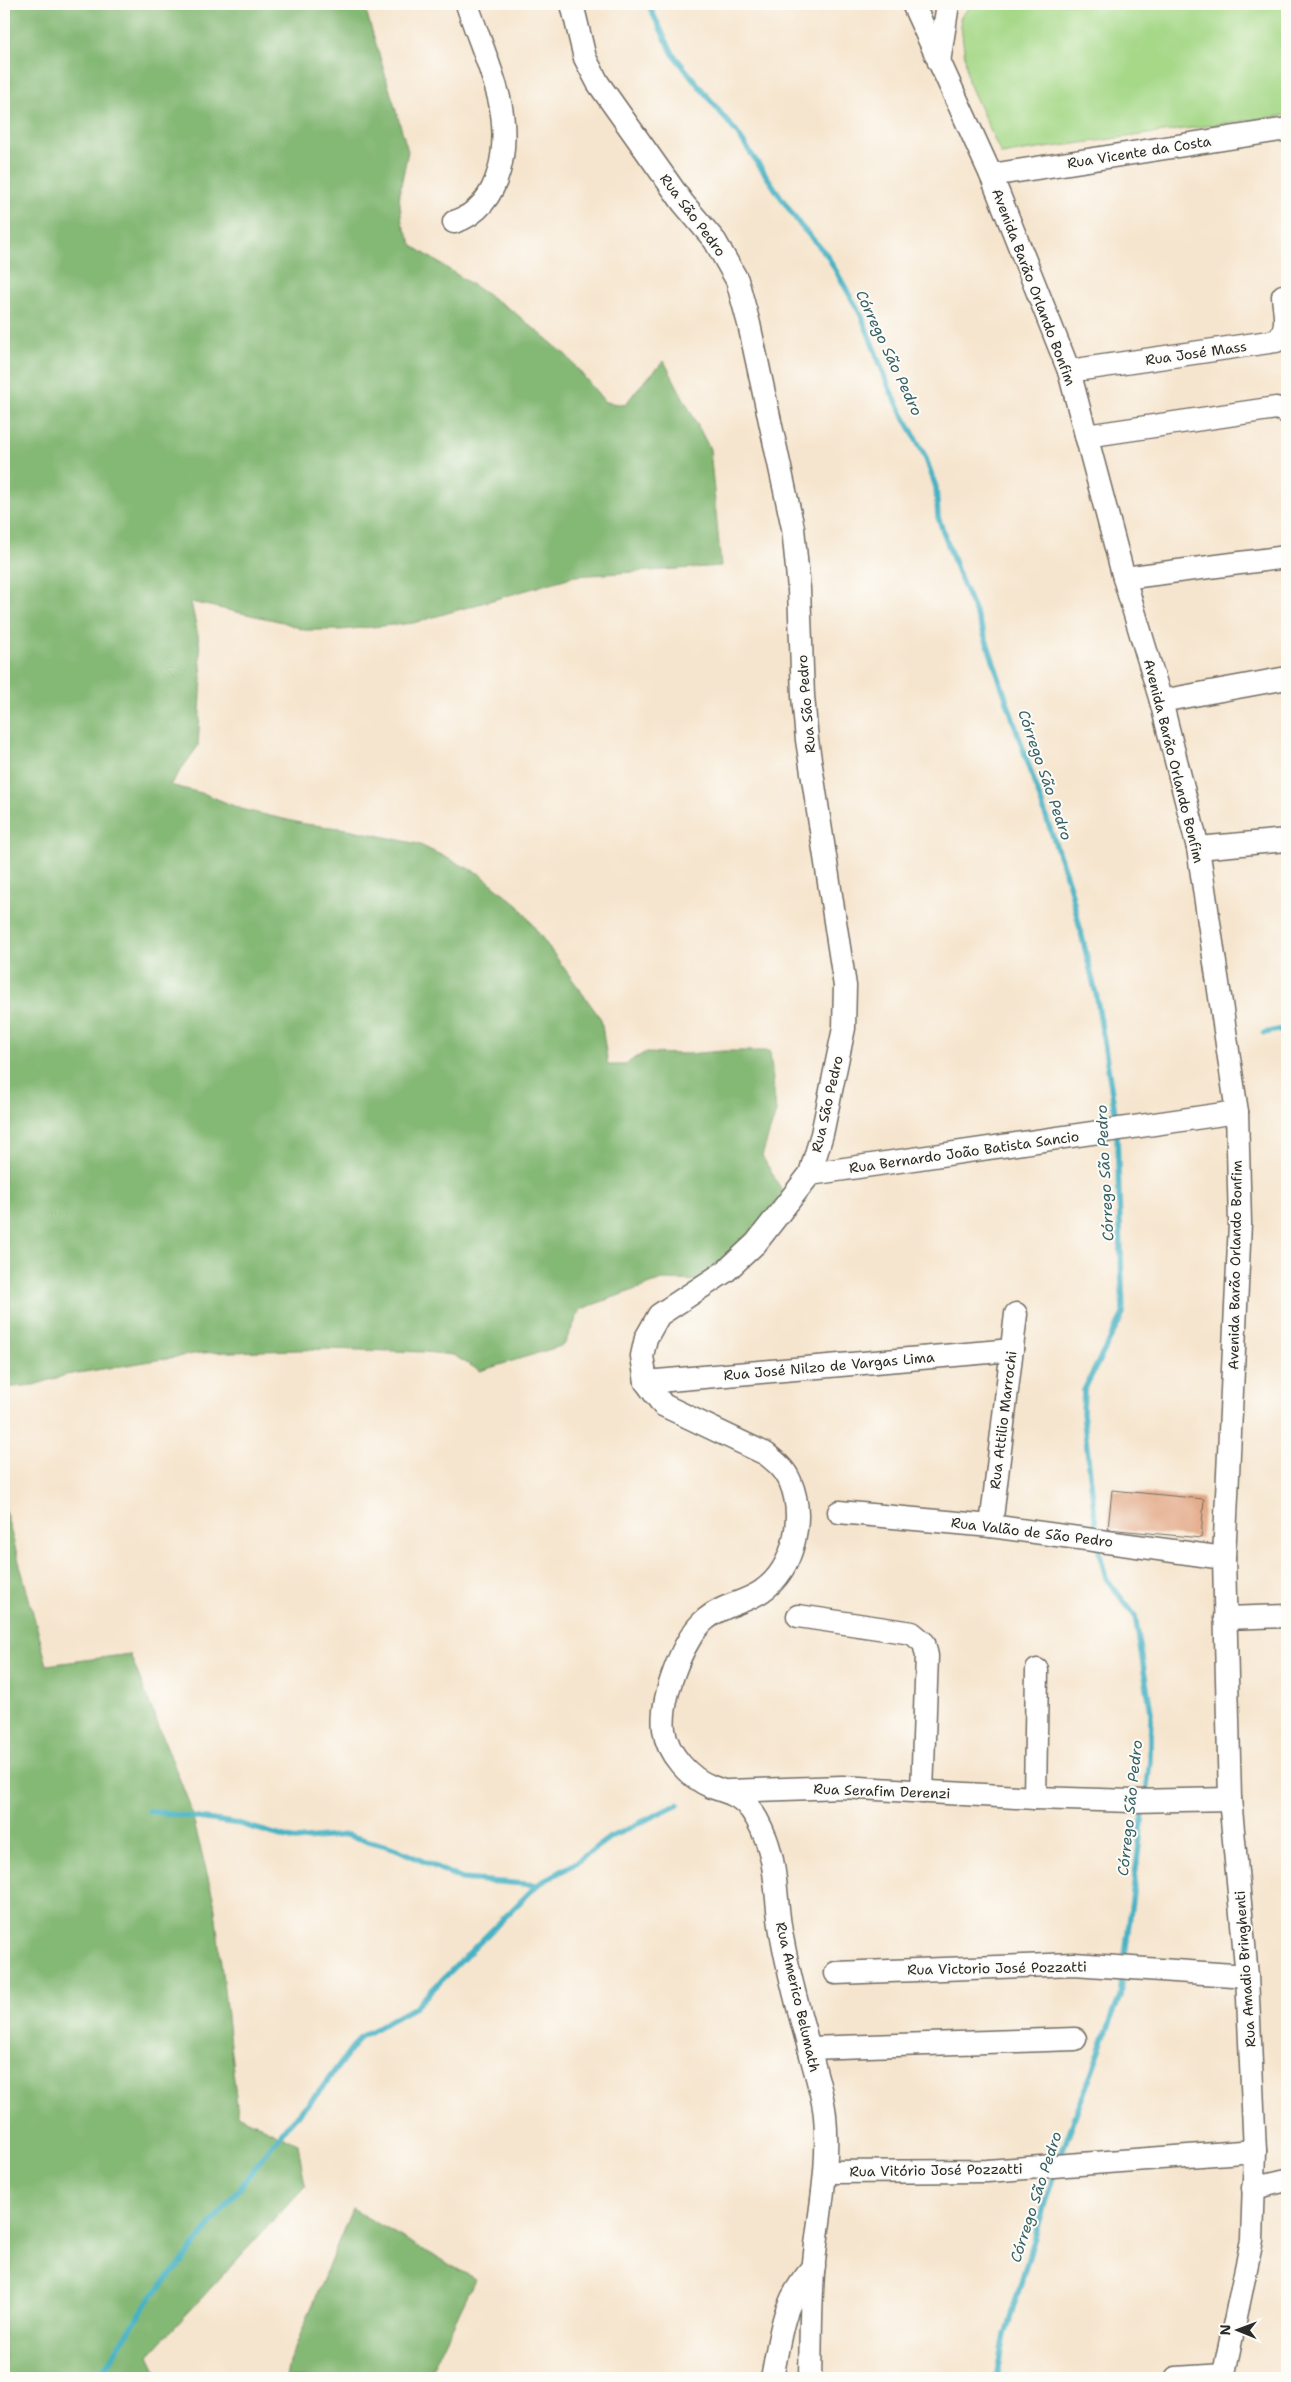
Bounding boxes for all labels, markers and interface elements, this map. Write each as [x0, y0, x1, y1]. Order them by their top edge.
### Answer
street label: Rua Vicente da Costa [1066, 132, 1213, 172]
street label: Rua São Pedro [656, 170, 730, 260]
street label: Avenida Barão Orlando Bonfim [988, 186, 1080, 388]
water label: Córrego São Pedro [851, 287, 927, 419]
street label: Rua José Mass [1144, 337, 1248, 369]
street label: Rua São Pedro [793, 654, 819, 754]
street label: Avenida Barão Orlando Bonfim [1140, 657, 1208, 865]
water label: Córrego São Pedro [1013, 707, 1077, 843]
street label: Rua São Pedro [807, 1054, 847, 1154]
water label: Córrego São Pedro [1091, 1104, 1119, 1242]
street label: Rua Bernardo João Batista Sancio [848, 1127, 1080, 1177]
street label: Avenida Barão Orlando Bonfim [1224, 1160, 1246, 1370]
street label: Rua José Nilzo de Vargas Lima [723, 1348, 935, 1384]
street label: Rua Attilio Marrochi [986, 1350, 1020, 1490]
street label: Rua Valão de São Pedro [950, 1513, 1114, 1551]
water label: Córrego São Pedro [1113, 1739, 1147, 1877]
street label: Rua Serafim Derenzi [813, 1780, 951, 1802]
street label: Rua Amadio Bringhenti [1231, 1890, 1259, 2048]
street label: Rua Americo Belumath [772, 1920, 824, 2074]
street label: Rua Victorio José Pozzatti [907, 1957, 1087, 1979]
water label: Córrego São Pedro [1005, 2129, 1067, 2265]
street label: Rua Vitório José Pozzatti [849, 2159, 1023, 2181]
north arrow [1214, 2304, 1264, 2354]
text: N [1216, 2324, 1234, 2335]

